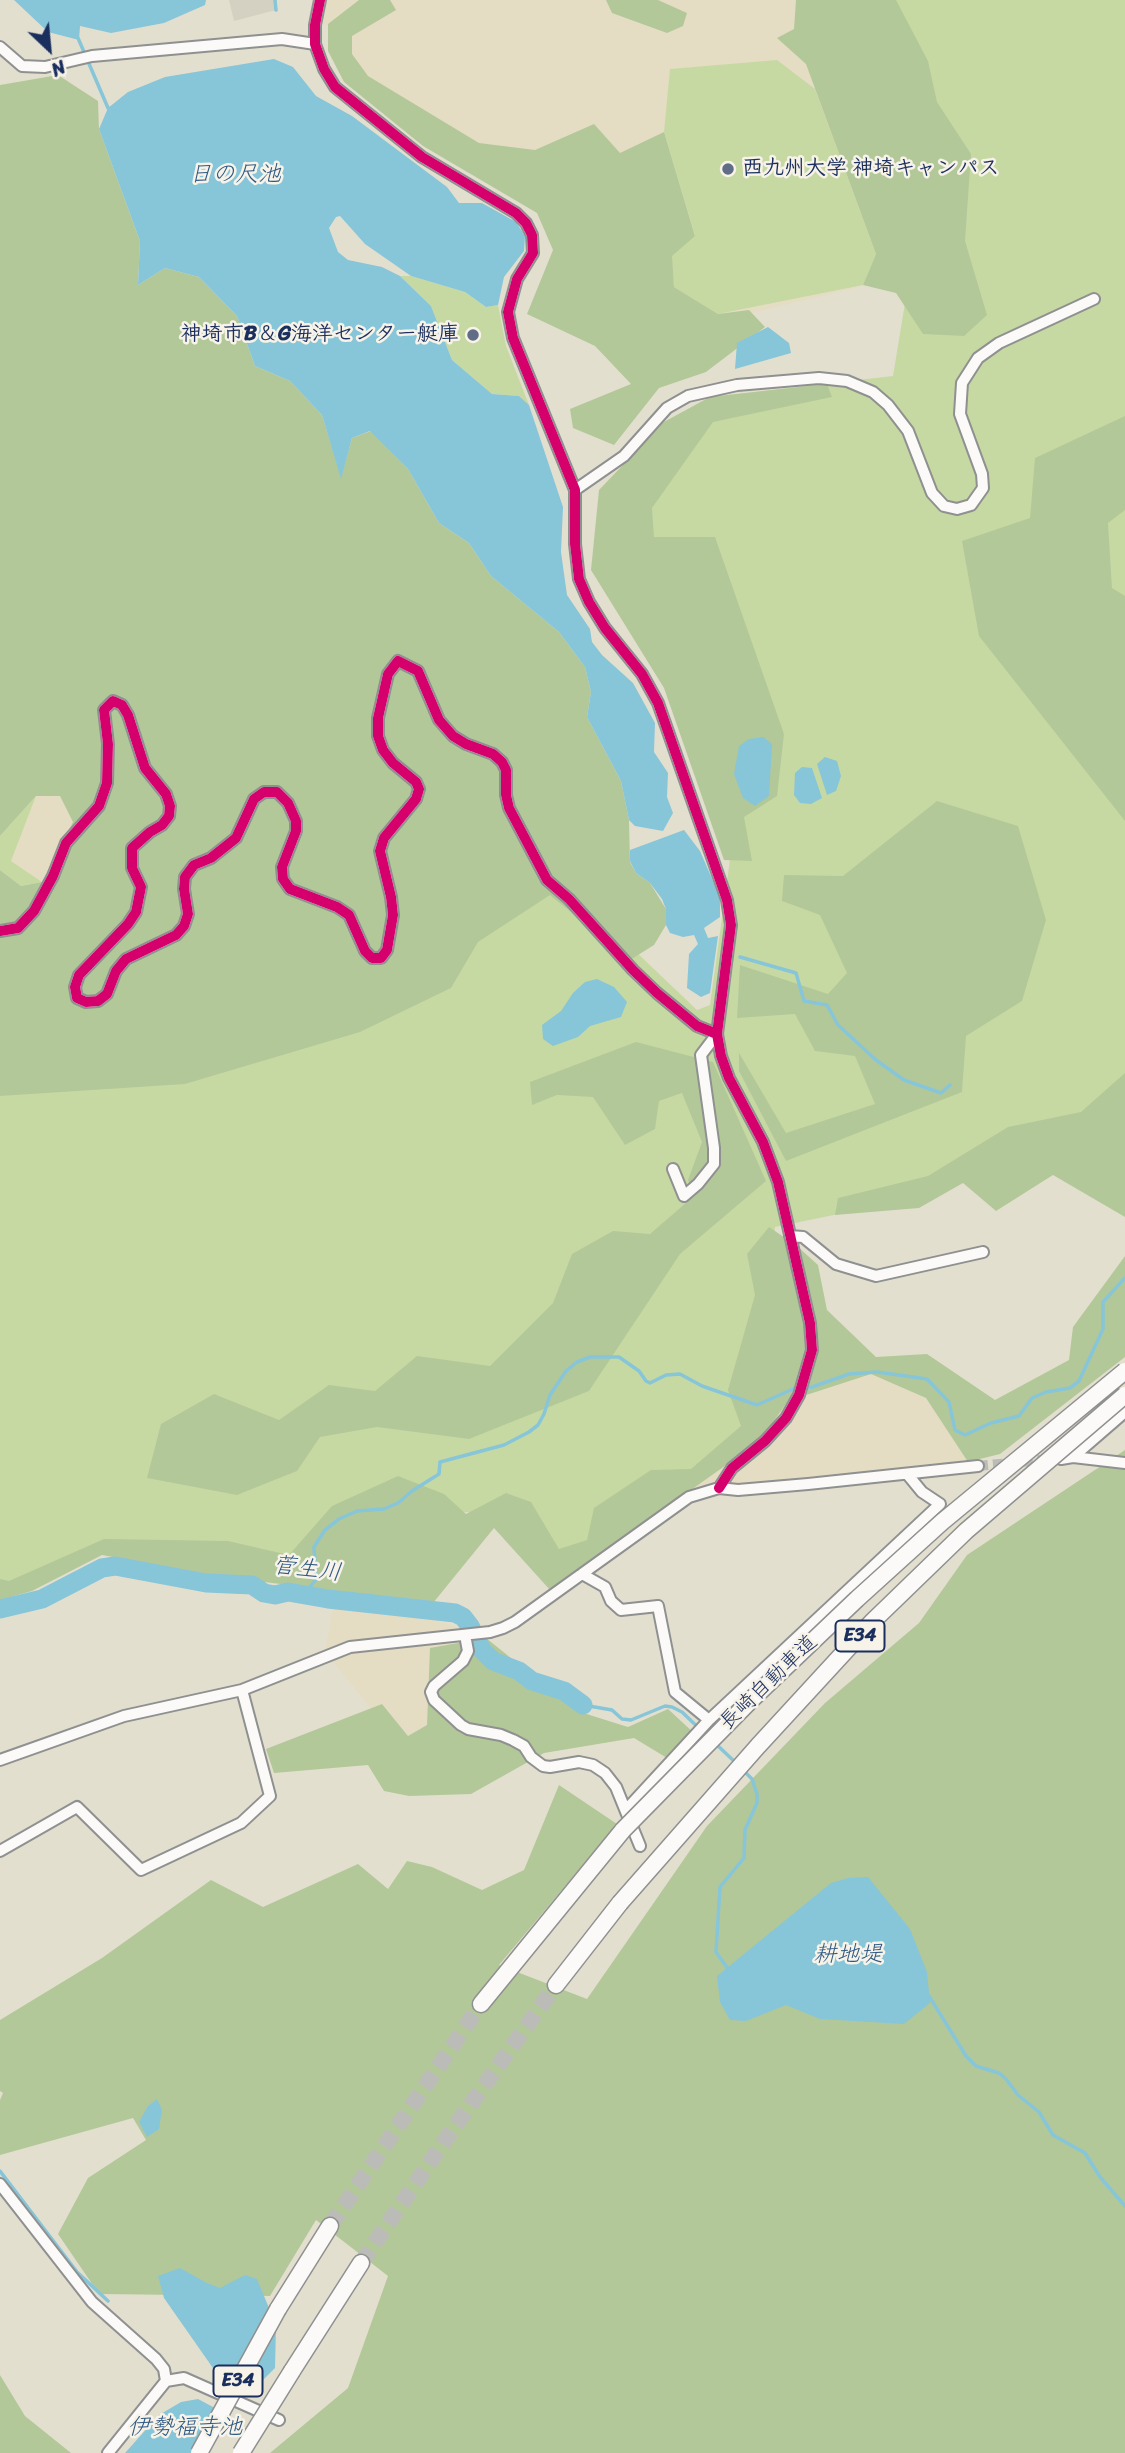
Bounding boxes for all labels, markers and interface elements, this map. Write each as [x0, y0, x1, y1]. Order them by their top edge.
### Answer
north arrow [14, 14, 84, 84]
text: N [45, 51, 72, 86]
place label: 西九州大学 神埼キャンパス [742, 156, 999, 182]
water label: 日の尺池 [189, 161, 281, 189]
marker: 西九州大学 神埼キャンパス [720, 161, 736, 177]
place label: 神埼市B＆G海洋センター艇庫 [181, 322, 459, 348]
marker: 神埼市B＆G海洋センター艇庫 [465, 327, 481, 343]
water label: 菅生川 [271, 1552, 343, 1588]
road number: E34 [836, 1620, 884, 1652]
street label: 長崎自動車道 [715, 1630, 823, 1736]
water label: 耕地堤 [814, 1941, 882, 1969]
road number: E34 [214, 2366, 262, 2396]
water label: 伊勢福寺池 [128, 2414, 242, 2442]

